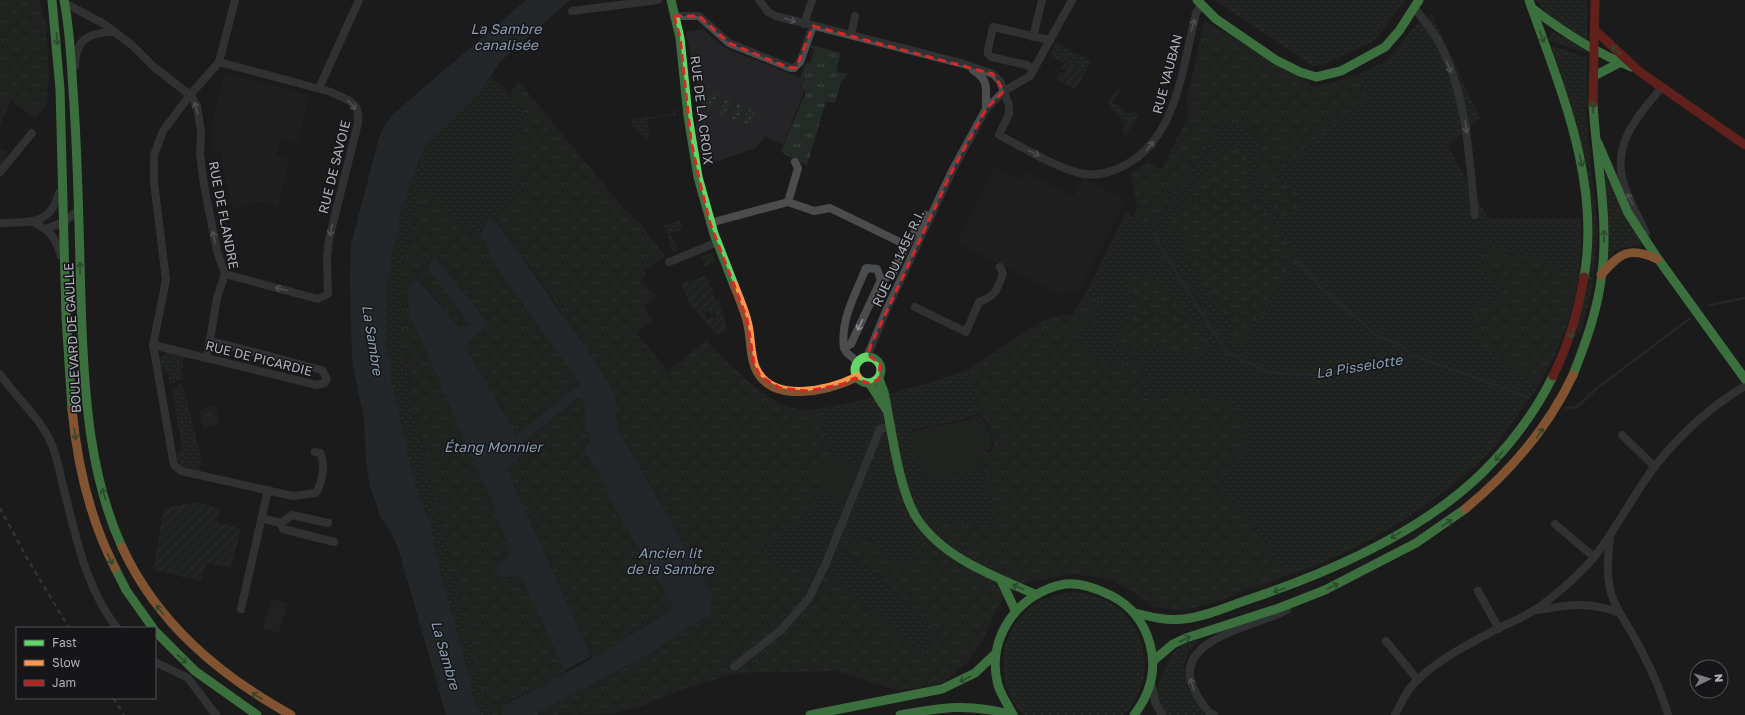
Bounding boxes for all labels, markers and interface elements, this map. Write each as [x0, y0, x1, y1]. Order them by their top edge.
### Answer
one-way arrow [783, 17, 796, 24]
one-way arrow [1190, 18, 1197, 31]
water label: La Sambre canalisée [471, 20, 542, 53]
one-way arrow [1539, 30, 1546, 43]
one-way arrow [54, 32, 61, 45]
street label: RUE VAUBAN [1149, 32, 1185, 116]
one-way arrow [1611, 45, 1621, 55]
street label: RUE DE LA CROIX [687, 55, 717, 166]
one-way arrow [1445, 61, 1453, 73]
one-way arrow [348, 100, 357, 110]
one-way arrow [1590, 101, 1597, 114]
one-way arrow [192, 102, 199, 115]
street label: RUE DE SAVOIE [315, 119, 353, 215]
one-way arrow [1462, 120, 1470, 133]
one-way arrow [1146, 140, 1155, 151]
one-way arrow [1027, 150, 1039, 157]
one-way arrow [1578, 154, 1586, 167]
street label: RUE DE FLANDRE [206, 160, 242, 270]
one-way arrow [1626, 193, 1633, 205]
street label: RUE DU 145E R.I. [869, 207, 927, 309]
one-way arrow [327, 223, 334, 236]
one-way arrow [210, 230, 218, 243]
one-way arrow [1600, 230, 1608, 243]
street label: BOULEVARD DE GAULLE [60, 262, 84, 414]
one-way arrow [76, 262, 84, 275]
one-way arrow [274, 284, 287, 292]
water label: La Sambre [359, 304, 387, 377]
one-way arrow [856, 318, 863, 330]
one-way arrow [1567, 327, 1575, 339]
street label: RUE DE PICARDIE [204, 337, 314, 379]
water label: La Pisselotte [1315, 351, 1404, 381]
one-way arrow [71, 427, 79, 440]
one-way arrow [1535, 427, 1544, 438]
water label: Étang Monnier [444, 438, 544, 455]
one-way arrow [1494, 451, 1504, 461]
one-way arrow [100, 488, 108, 501]
one-way arrow [1441, 519, 1452, 527]
one-way arrow [1391, 531, 1402, 539]
water label: Ancien lit de la Sambre [626, 544, 715, 577]
one-way arrow [107, 552, 115, 564]
one-way arrow [1327, 582, 1339, 589]
one-way arrow [1013, 583, 1025, 590]
one-way arrow [1272, 587, 1285, 594]
one-way arrow [156, 605, 164, 616]
water label: La Sambre [428, 619, 464, 692]
legend [16, 627, 156, 699]
text: Fast [52, 635, 77, 650]
one-way arrow [1178, 635, 1190, 642]
one-way arrow [177, 654, 187, 664]
text: Slow [52, 655, 80, 670]
north arrow [1689, 659, 1729, 699]
text: N [1713, 673, 1726, 683]
text: Jam [52, 675, 76, 690]
one-way arrow [959, 675, 971, 683]
one-way arrow [1188, 678, 1196, 690]
one-way arrow [252, 692, 263, 700]

